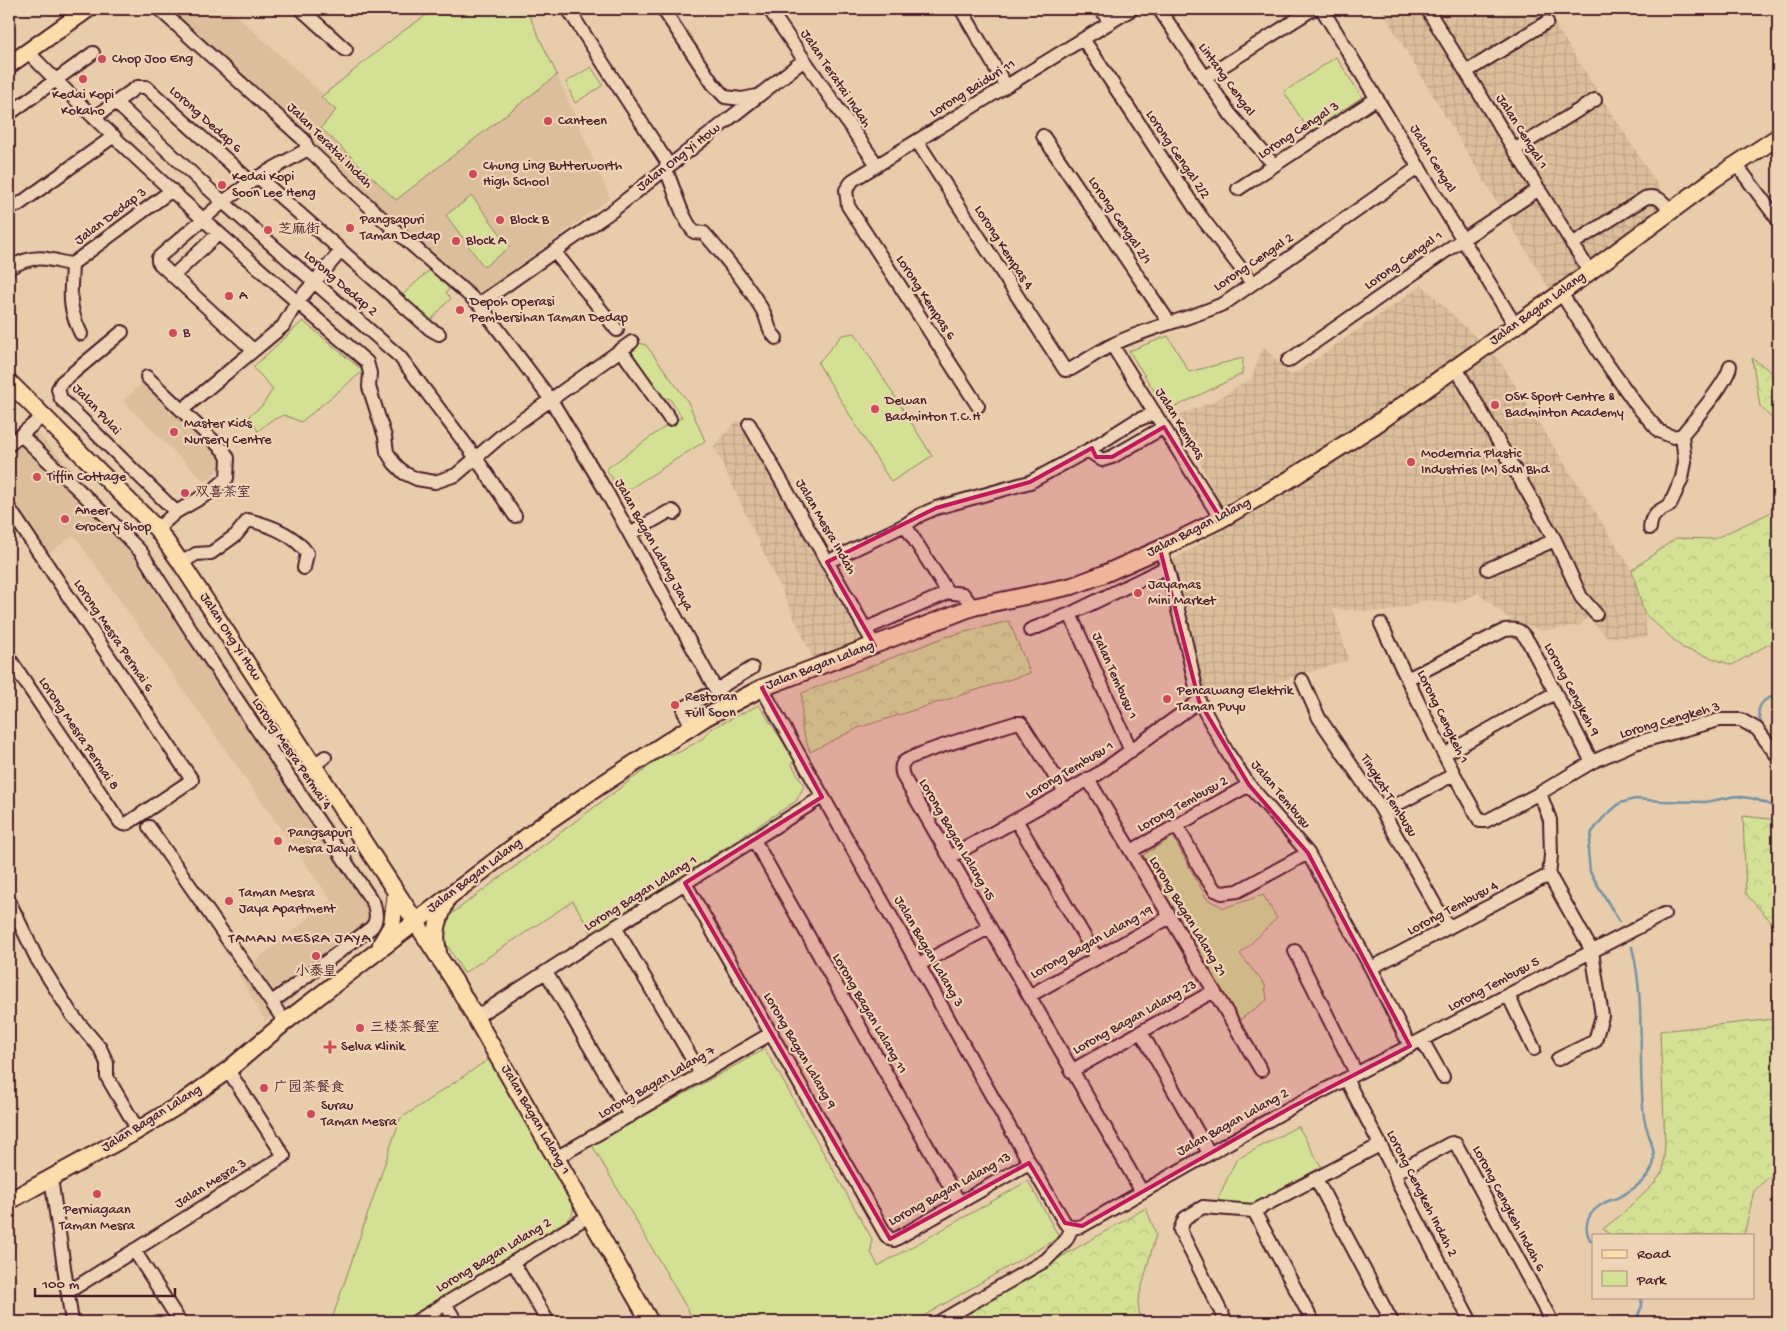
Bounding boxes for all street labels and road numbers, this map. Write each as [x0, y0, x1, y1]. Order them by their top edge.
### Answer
street label: Jalan Teratai Indah [796, 27, 874, 132]
street label: Lintang Cengal [1194, 40, 1258, 120]
street label: Lorong Baiduri 11 [927, 56, 1019, 122]
street label: Lorong Dedap 6 [165, 83, 246, 158]
street label: Jalan Cengal 1 [1491, 91, 1551, 173]
street label: Lorong Cengal 3 [1255, 98, 1343, 164]
street label: Jalan Teratai Indah [282, 99, 376, 193]
street label: Lorong Cengal 2/2 [1141, 107, 1213, 203]
street label: Jalan Ong Yi How [634, 120, 724, 196]
street label: Jalan Cengal [1405, 122, 1459, 196]
street label: Lorong Cengal 2/1 [1083, 174, 1155, 268]
street label: Jalan Dedap 3 [72, 184, 150, 250]
street label: Lorong Kempas 4 [969, 203, 1037, 294]
street label: Lorong Cengal 1 [1362, 228, 1446, 294]
street label: Lorong Cengal 2 [1211, 230, 1297, 296]
street label: Lorong Dedap 2 [300, 247, 380, 321]
street label: Lorong Kempas 6 [891, 252, 959, 344]
street label: Jalan Bagan Lalang [1486, 268, 1590, 350]
street label: Jalan Pulai [68, 381, 124, 439]
street label: Jalan Kempas [1150, 385, 1208, 463]
street label: Jalan Bagan Lalang Jaya [610, 476, 697, 615]
street label: Jalan Mesra Indah [791, 476, 860, 578]
street label: Jalan Bagan Lalang [1144, 494, 1254, 562]
street label: Lorong Mesra Permai 6 [69, 577, 157, 696]
street label: Jalan Ong Yi How [195, 590, 265, 684]
street label: Jalan Tembusu 1 [1087, 630, 1141, 722]
street label: Jalan Bagan Lalang [763, 637, 877, 695]
street label: Lorong Cengkeh 9 [1539, 640, 1603, 740]
street label: Lorong Cengkeh 1 [1412, 667, 1472, 767]
street label: Lorong Mesra Permai 8 [34, 674, 122, 794]
street label: Lorong Mesra Permai 4 [247, 695, 335, 813]
street label: Lorong Cengkeh 3 [1618, 699, 1722, 743]
street label: Lorong Tembusu 1 [1023, 738, 1117, 804]
street label: Tingkat Tembusu [1355, 751, 1420, 841]
street label: Jalan Tembusu [1246, 757, 1314, 833]
street label: Lorong Tembusu 2 [1135, 773, 1231, 837]
street label: Lorong Bagan Lalang 15 [914, 776, 998, 904]
street label: Jalan Bagan Lalang [424, 835, 526, 917]
street label: Lorong Bagan Lalang 1 [581, 852, 701, 936]
street label: Lorong Bagan Lalang 21 [1144, 854, 1230, 980]
street label: Lorong Tembusu 4 [1405, 878, 1502, 940]
street label: Jalan Bagan Lalang 3 [889, 893, 967, 1011]
street label: Lorong Bagan Lalang 19 [1028, 902, 1156, 984]
street label: Lorong Bagan Lalang 11 [828, 951, 910, 1077]
street label: Lorong Tembusu 5 [1445, 954, 1543, 1016]
street label: Lorong Bagan Lalang 23 [1070, 977, 1200, 1059]
street label: Lorong Bagan Lalang 9 [759, 990, 839, 1112]
street label: Lorong Bagan Lalang 7 [596, 1042, 719, 1123]
street label: Jalan Bagan Lalang 1 [497, 1062, 573, 1178]
street label: Jalan Bagan Lalang [99, 1081, 205, 1157]
street label: Jalan Bagan Lalang 2 [1174, 1085, 1292, 1161]
street label: Lorong Cengkeh Indah 2 [1382, 1128, 1460, 1260]
street label: Lorong Cengkeh Indah 6 [1468, 1143, 1549, 1276]
street label: Lorong Bagan Lalang 13 [886, 1149, 1014, 1231]
street label: Jalan Mesra 3 [172, 1155, 250, 1213]
street label: Lorong Bagan Lalang 2 [433, 1215, 555, 1297]

